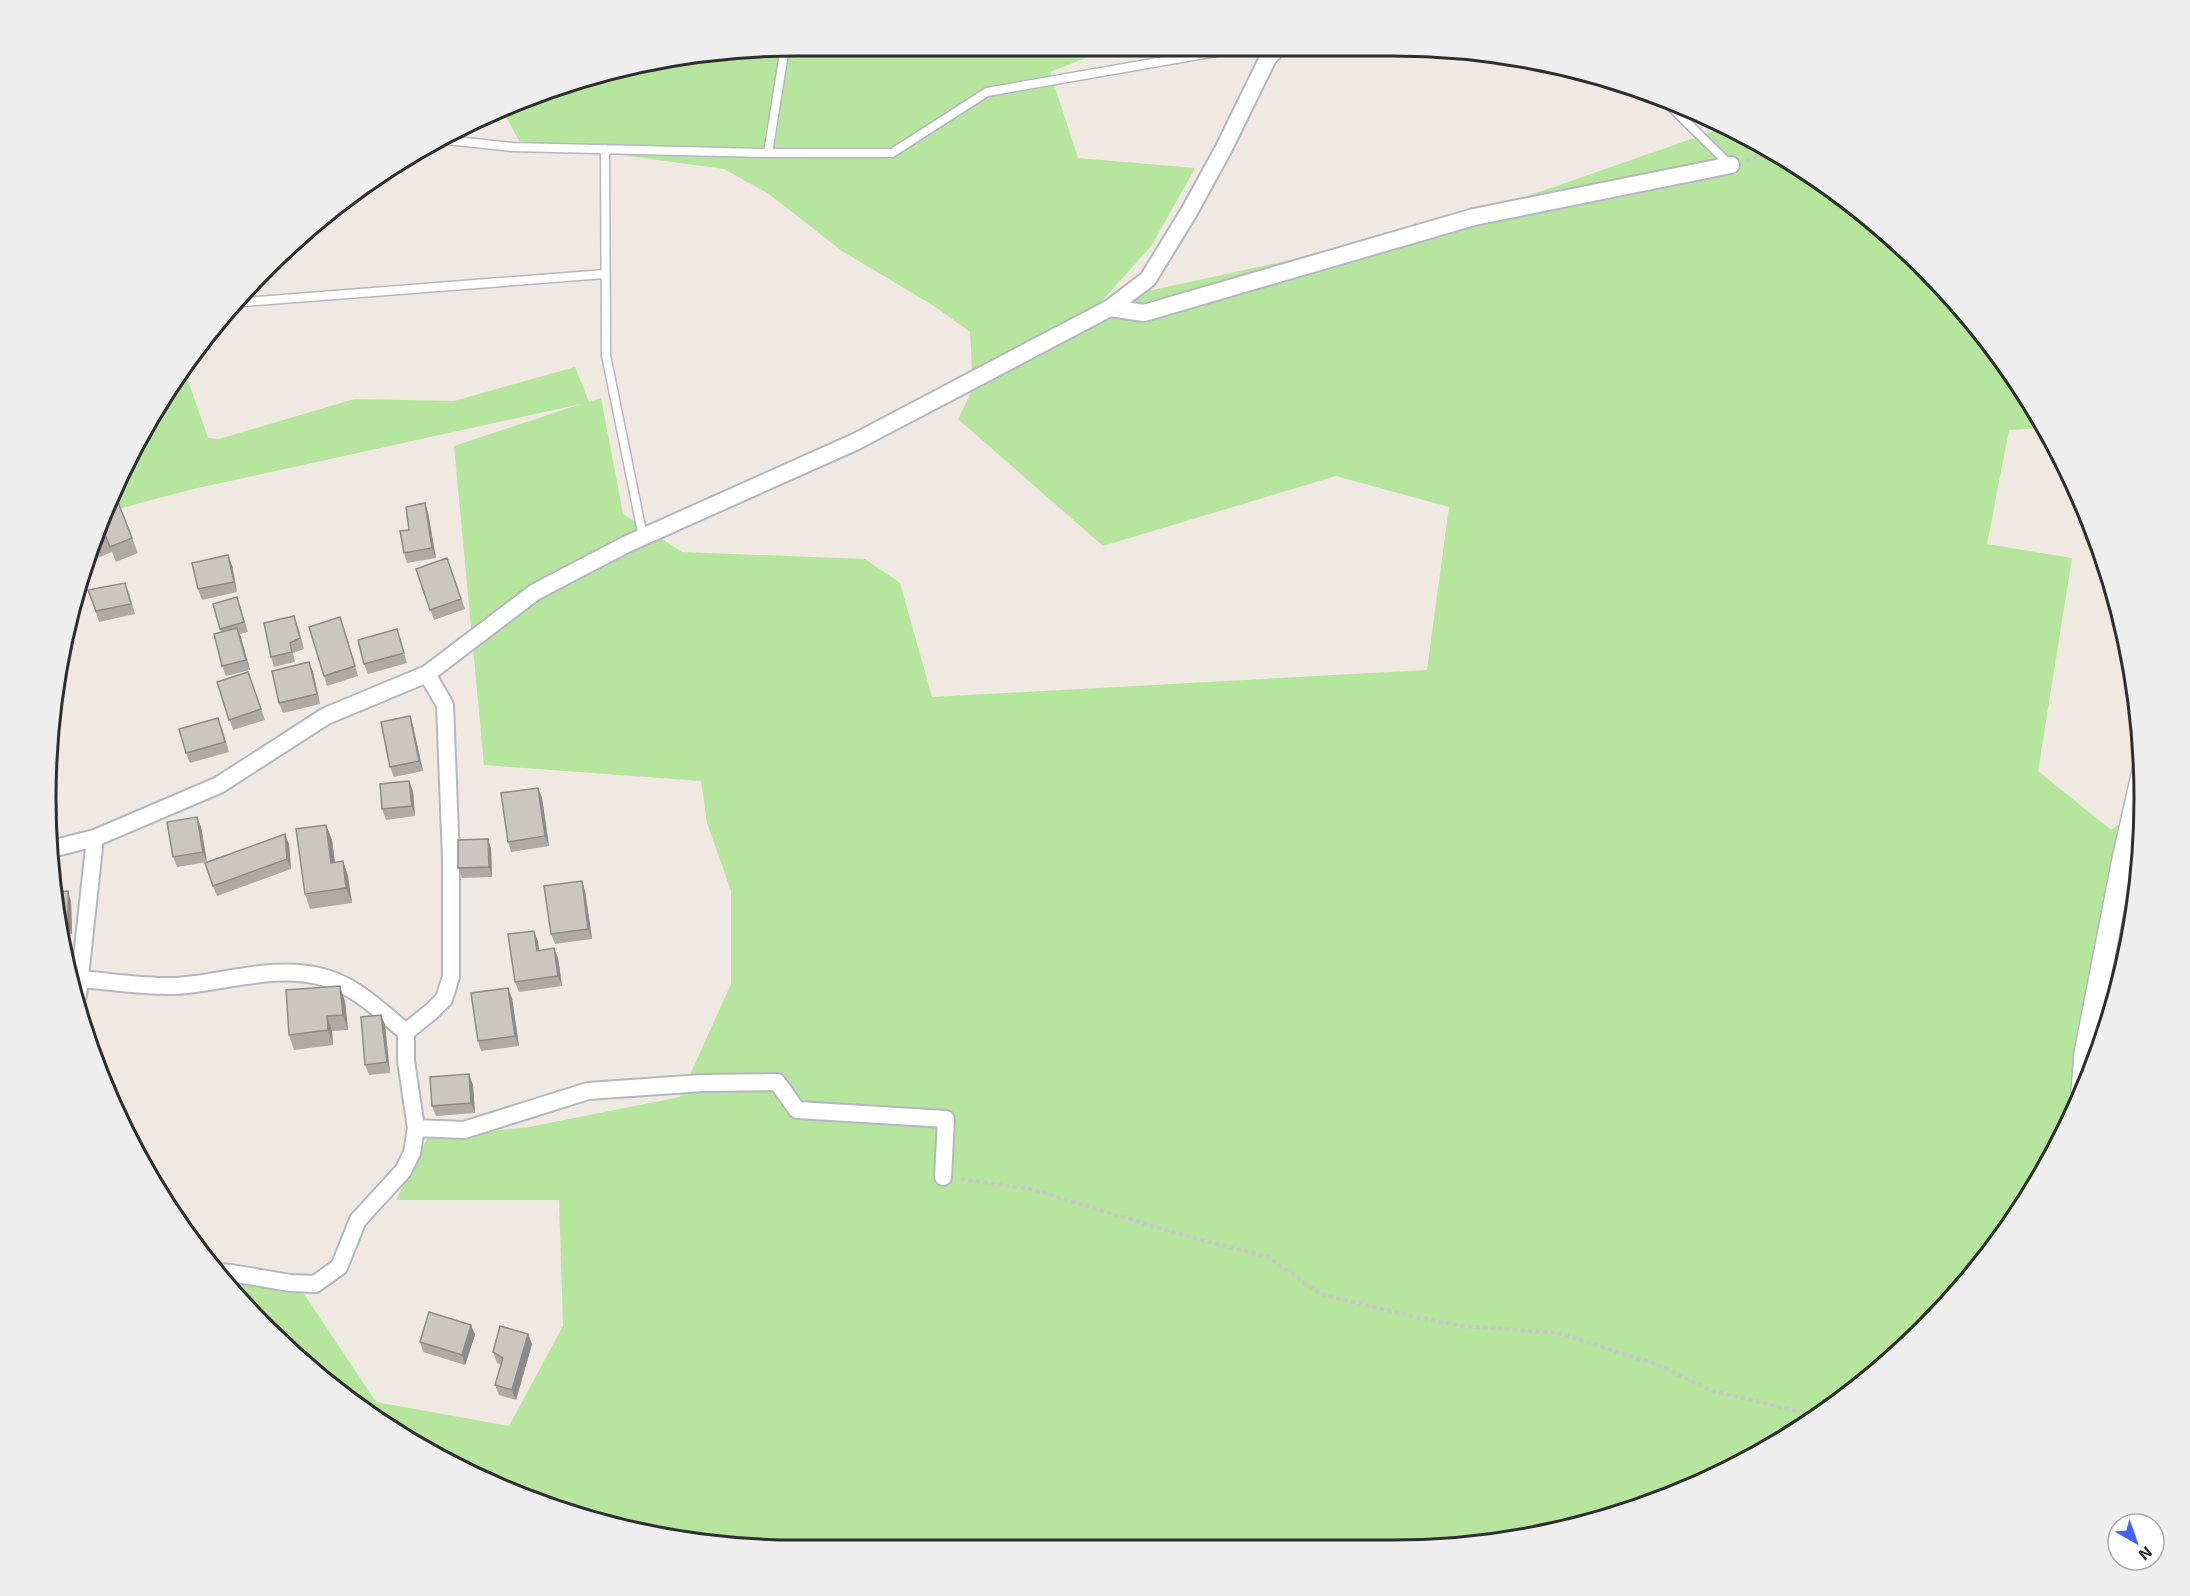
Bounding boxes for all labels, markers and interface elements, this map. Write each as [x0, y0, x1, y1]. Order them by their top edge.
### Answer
north arrow [2106, 1512, 2166, 1572]
text: N [2135, 1543, 2156, 1565]

